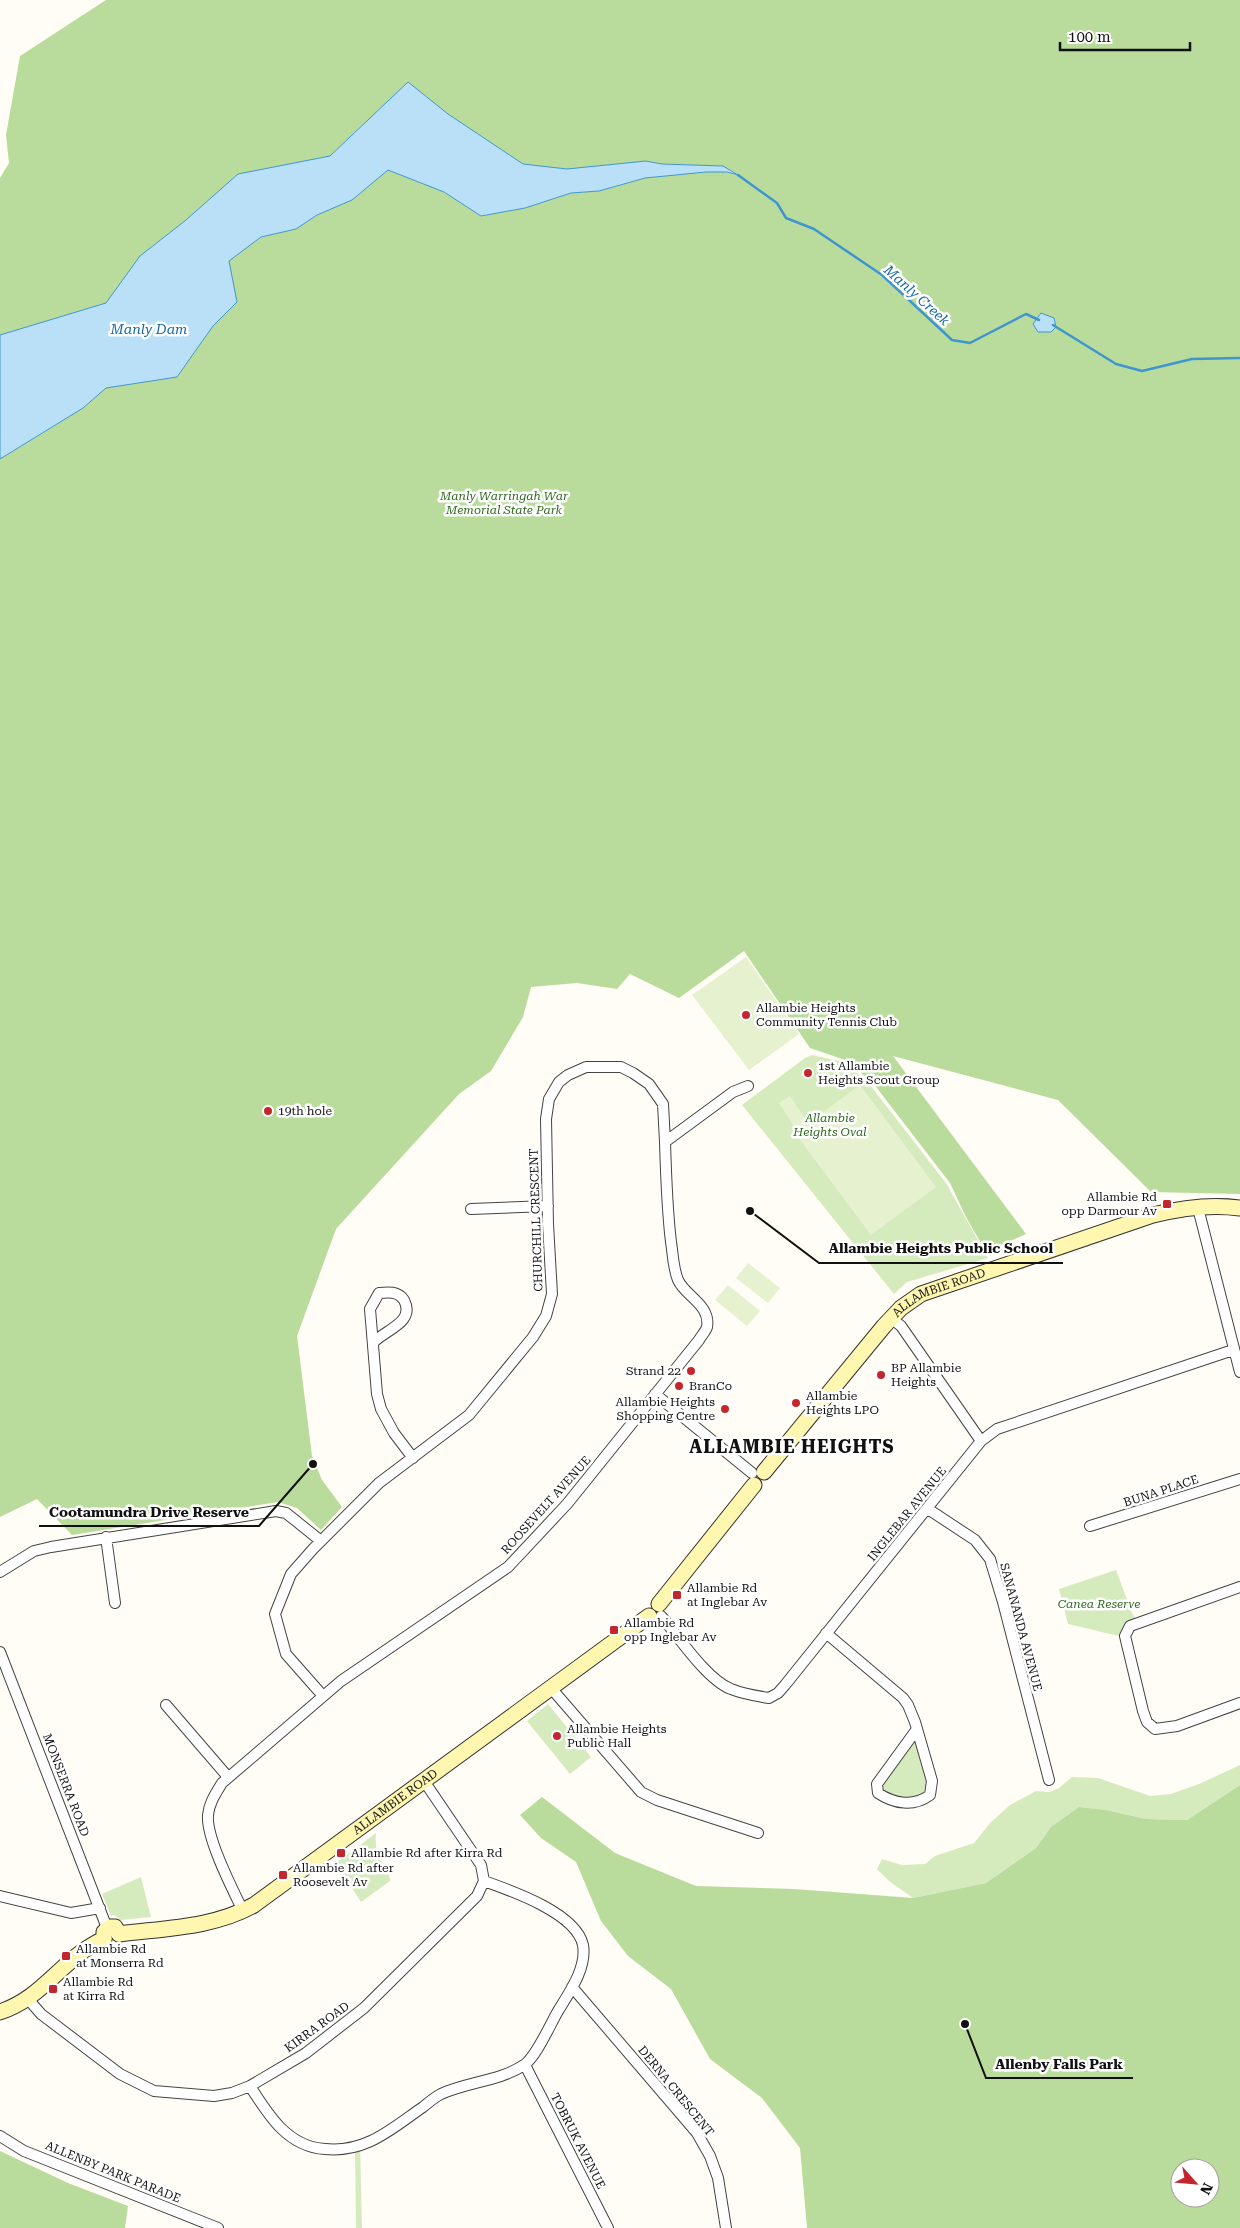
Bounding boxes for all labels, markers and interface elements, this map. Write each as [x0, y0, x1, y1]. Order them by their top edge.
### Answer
scale bar [1060, 20, 1190, 52]
text: 100 m [1068, 28, 1111, 46]
water label: Manly Creek [880, 261, 953, 329]
water label: Manly Dam [110, 321, 187, 337]
park label: Manly Warringah War Memorial State Park [439, 489, 568, 517]
place label: Allambie Heights Community Tennis Club [756, 1001, 897, 1029]
marker: Allambie Heights Community Tennis Club [740, 1009, 752, 1021]
place label: 1st Allambie Heights Scout Group [818, 1059, 940, 1087]
marker: 1st Allambie Heights Scout Group [802, 1067, 814, 1079]
place label: 19th hole [278, 1104, 333, 1118]
marker: 19th hole [262, 1105, 274, 1117]
park label: Allambie Heights Oval [792, 1111, 867, 1139]
street label: CHURCHILL CRESCENT [526, 1148, 546, 1292]
place label: Allambie Rd opp Darmour Av [1061, 1190, 1157, 1218]
marker: Allambie Rd opp Darmour Av [1161, 1198, 1173, 1210]
callout: Allambie Heights Public School [819, 1234, 1063, 1263]
text: Allambie Heights Public School [829, 1240, 1054, 1256]
street label: ALLAMBIE ROAD [889, 1266, 987, 1320]
place label: BP Allambie Heights [891, 1361, 962, 1389]
place label: Strand 22 [626, 1364, 681, 1378]
marker: Strand 22 [685, 1365, 697, 1377]
marker: BP Allambie Heights [875, 1369, 887, 1381]
place label: BranCo [689, 1379, 732, 1393]
marker: BranCo [673, 1380, 685, 1392]
place label: Allambie Heights LPO [806, 1389, 879, 1417]
place label: Allambie Heights Shopping Centre [616, 1395, 715, 1423]
marker: Allambie Heights LPO [790, 1397, 802, 1409]
marker: Allambie Heights Shopping Centre [719, 1403, 731, 1415]
district label: ALLAMBIE HEIGHTS [689, 1436, 895, 1457]
street label: ROOSEVELT AVENUE [498, 1453, 594, 1557]
street label: INGLEBAR AVENUE [865, 1464, 949, 1564]
street label: BUNA PLACE [1122, 1472, 1200, 1510]
callout: Cootamundra Drive Reserve [39, 1497, 259, 1526]
text: Cootamundra Drive Reserve [49, 1504, 249, 1520]
street label: SANANANDA AVENUE [997, 1561, 1045, 1693]
place label: Allambie Rd at Inglebar Av [687, 1581, 767, 1609]
marker: Allambie Rd at Inglebar Av [671, 1589, 683, 1601]
park label: Canea Reserve [1058, 1597, 1140, 1611]
place label: Allambie Rd opp Inglebar Av [624, 1616, 716, 1644]
marker: Allambie Rd opp Inglebar Av [608, 1624, 620, 1636]
place label: Allambie Heights Public Hall [567, 1722, 667, 1750]
marker: Allambie Heights Public Hall [551, 1730, 563, 1742]
street label: MONSERRA ROAD [40, 1732, 92, 1838]
street label: ALLAMBIE ROAD [350, 1766, 440, 1837]
place label: Allambie Rd after Kirra Rd [351, 1846, 503, 1860]
marker: Allambie Rd after Kirra Rd [335, 1847, 347, 1859]
place label: Allambie Rd after Roosevelt Av [293, 1861, 394, 1889]
marker: Allambie Rd after Roosevelt Av [277, 1869, 289, 1881]
place label: Allambie Rd at Monserra Rd [76, 1942, 164, 1970]
marker: Allambie Rd at Monserra Rd [60, 1950, 72, 1962]
place label: Allambie Rd at Kirra Rd [63, 1975, 134, 2003]
marker: Allambie Rd at Kirra Rd [47, 1983, 59, 1995]
street label: KIRRA ROAD [282, 1999, 352, 2055]
street label: DERNA CRESCENT [635, 2043, 717, 2139]
callout: Allenby Falls Park [986, 2049, 1133, 2078]
text: Allenby Falls Park [995, 2056, 1123, 2072]
street label: TOBRUK AVENUE [548, 2091, 608, 2191]
street label: ALLENBY PARK PARADE [43, 2138, 183, 2206]
north arrow [1170, 2158, 1220, 2208]
text: N [1197, 2180, 1216, 2198]

